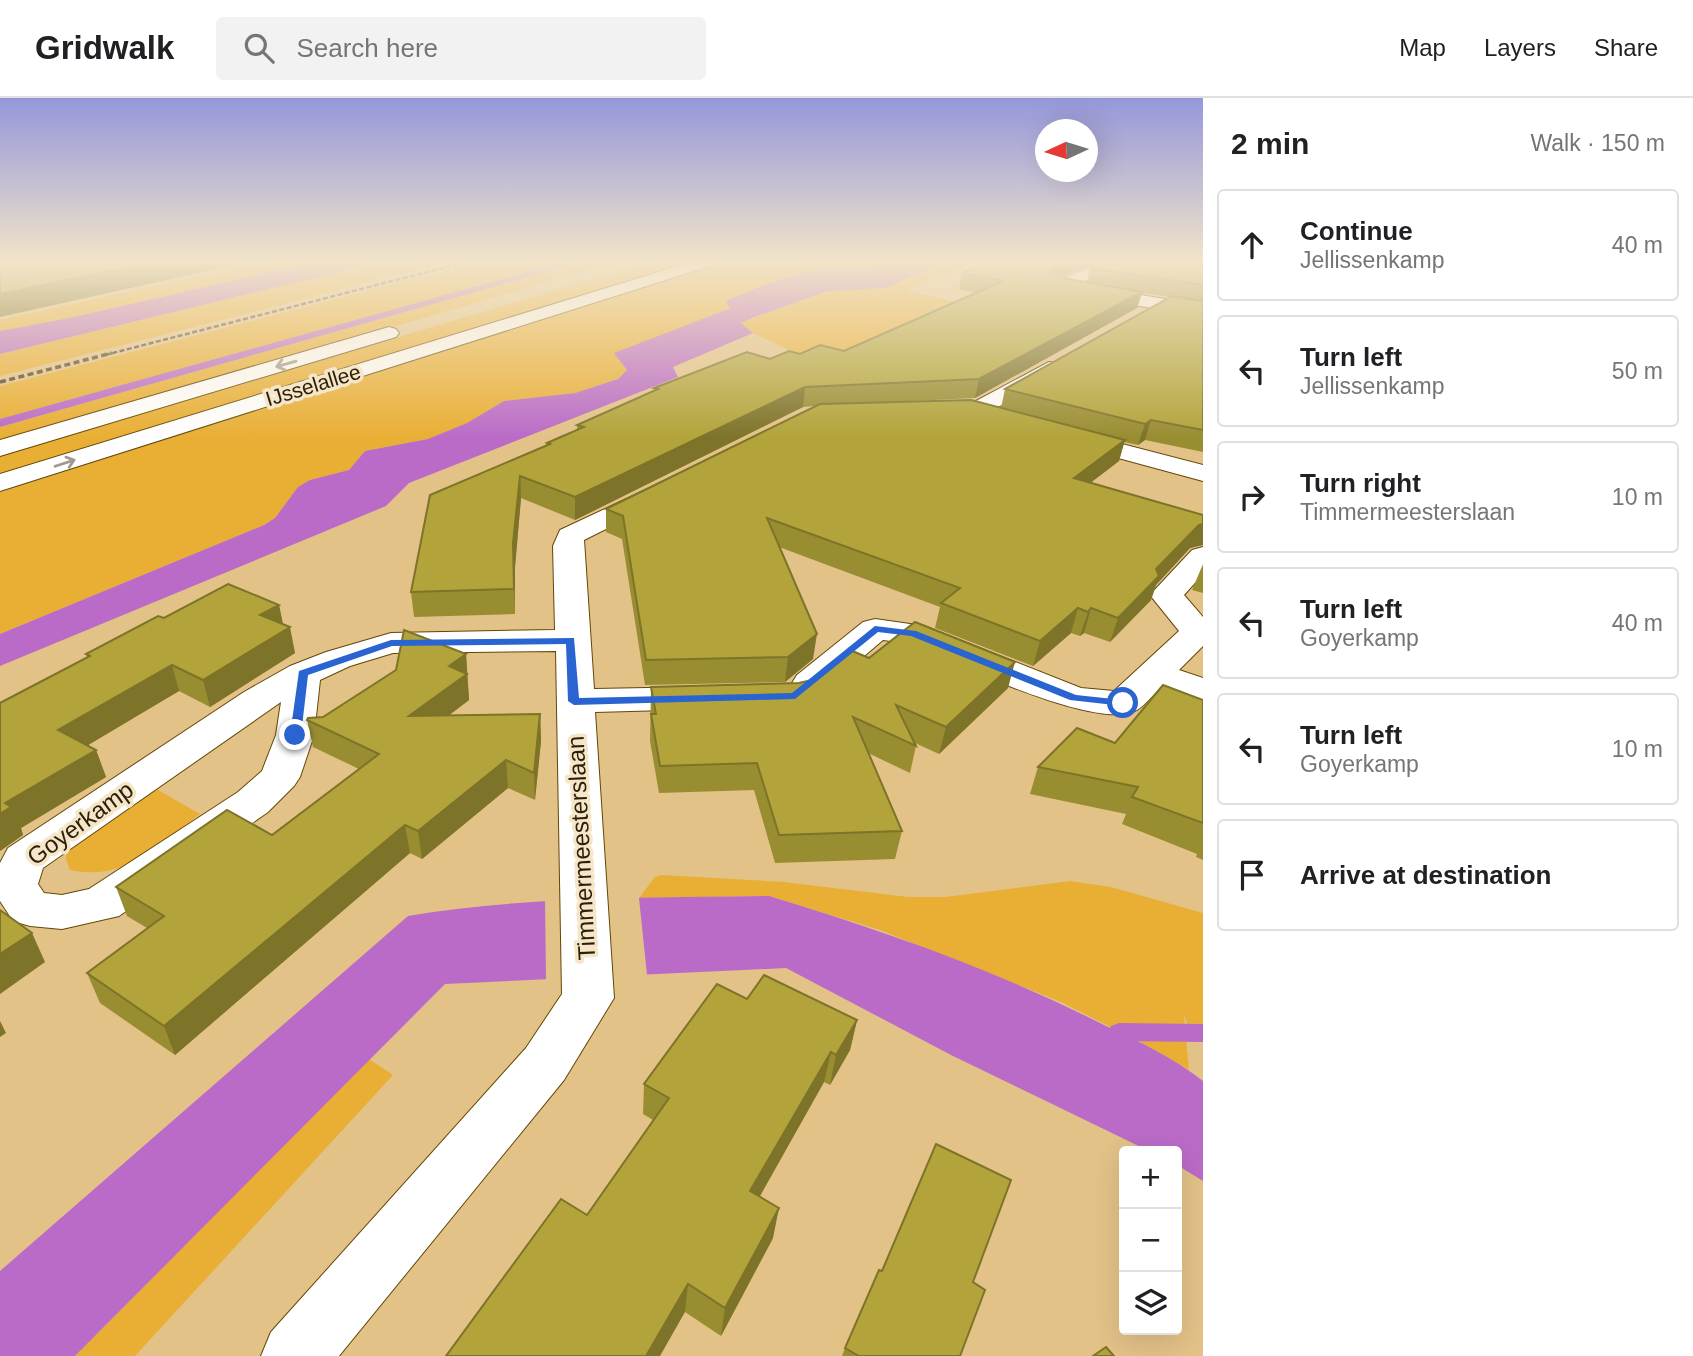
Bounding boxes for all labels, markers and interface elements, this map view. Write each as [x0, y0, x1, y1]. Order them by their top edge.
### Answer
search box [216, 17, 706, 80]
text: Gridwalk [35, 29, 174, 66]
icon: search [240, 29, 278, 67]
text: Search here [296, 33, 438, 63]
text: Map [1399, 34, 1446, 61]
text: Layers [1484, 34, 1556, 61]
text: Share [1594, 34, 1658, 61]
north arrow [1035, 119, 1098, 182]
text: 2 min [1231, 127, 1309, 160]
text: Walk · 150 m [1530, 130, 1665, 156]
text: Continue [1300, 216, 1413, 246]
icon: ahead [1233, 226, 1271, 264]
text: 40 m [1612, 232, 1663, 258]
text: Jellissenkamp [1300, 247, 1444, 273]
text: Turn left [1300, 342, 1402, 372]
icon: left [1233, 352, 1271, 390]
one-way arrow [275, 358, 297, 371]
text: 50 m [1612, 358, 1663, 384]
street label: IJsselallee [263, 360, 363, 410]
text: Jellissenkamp [1300, 373, 1444, 399]
one-way arrow [54, 455, 76, 468]
text: Turn right [1300, 468, 1421, 498]
icon: right [1233, 478, 1271, 516]
text: 10 m [1612, 484, 1663, 510]
text: Timmermeesterslaan [1300, 499, 1515, 525]
text: Turn left [1300, 594, 1402, 624]
icon: left [1233, 604, 1271, 642]
text: 40 m [1612, 610, 1663, 636]
text: Goyerkamp [1300, 625, 1419, 651]
route start [1107, 687, 1138, 718]
route end [279, 719, 310, 750]
text: Turn left [1300, 720, 1402, 750]
icon: left [1233, 730, 1271, 768]
street label: Timmermeesterslaan [562, 735, 600, 961]
text: 10 m [1612, 736, 1663, 762]
text: Goyerkamp [1300, 751, 1419, 777]
street label: Goyerkamp [22, 776, 138, 870]
icon: arrive [1233, 856, 1271, 894]
text: Arrive at destination [1300, 860, 1551, 890]
map controls [1119, 1146, 1182, 1335]
button: + [1119, 1146, 1182, 1209]
button: − [1119, 1209, 1182, 1272]
button: layers [1119, 1272, 1182, 1335]

